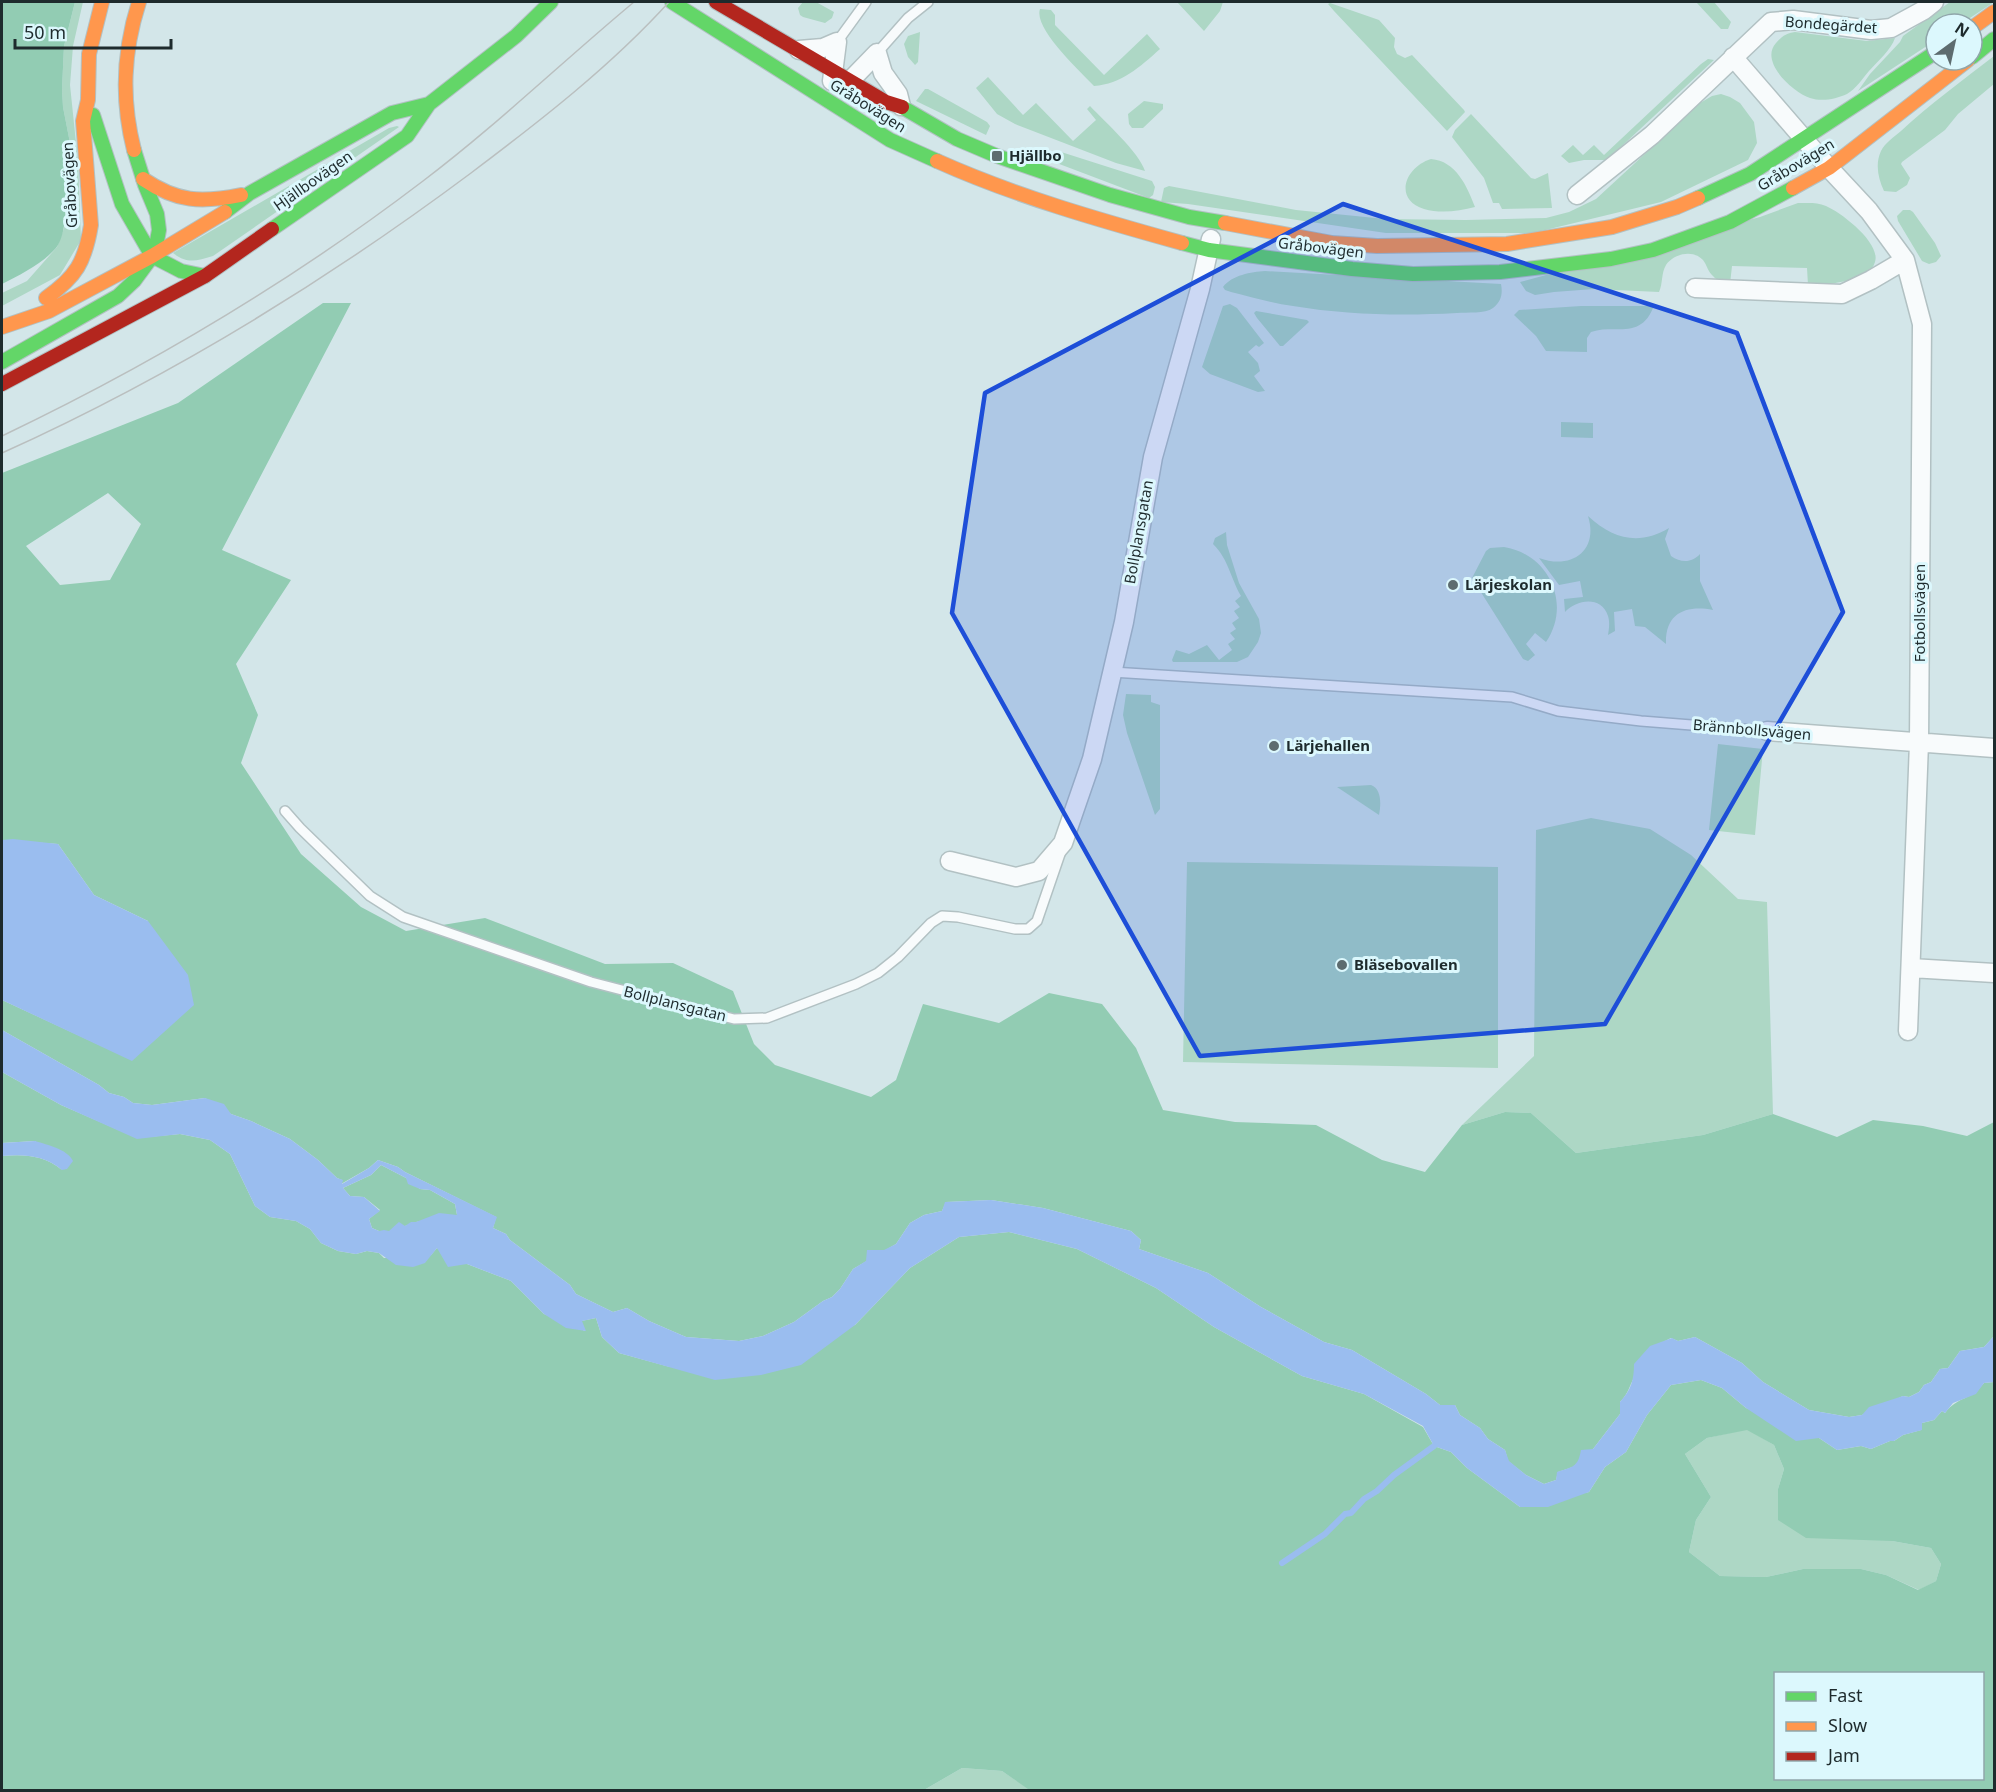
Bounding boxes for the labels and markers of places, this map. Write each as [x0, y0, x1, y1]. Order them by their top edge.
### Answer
place label: Hjällbo [1009, 145, 1062, 165]
marker: Hjällbo [990, 149, 1004, 163]
place label: Lärjeskolan [1465, 574, 1552, 594]
marker: Lärjeskolan [1446, 578, 1460, 592]
place label: Lärjehallen [1286, 735, 1370, 755]
marker: Lärjehallen [1267, 739, 1281, 753]
place label: Bläsebovallen [1354, 954, 1458, 974]
marker: Bläsebovallen [1335, 958, 1349, 972]

